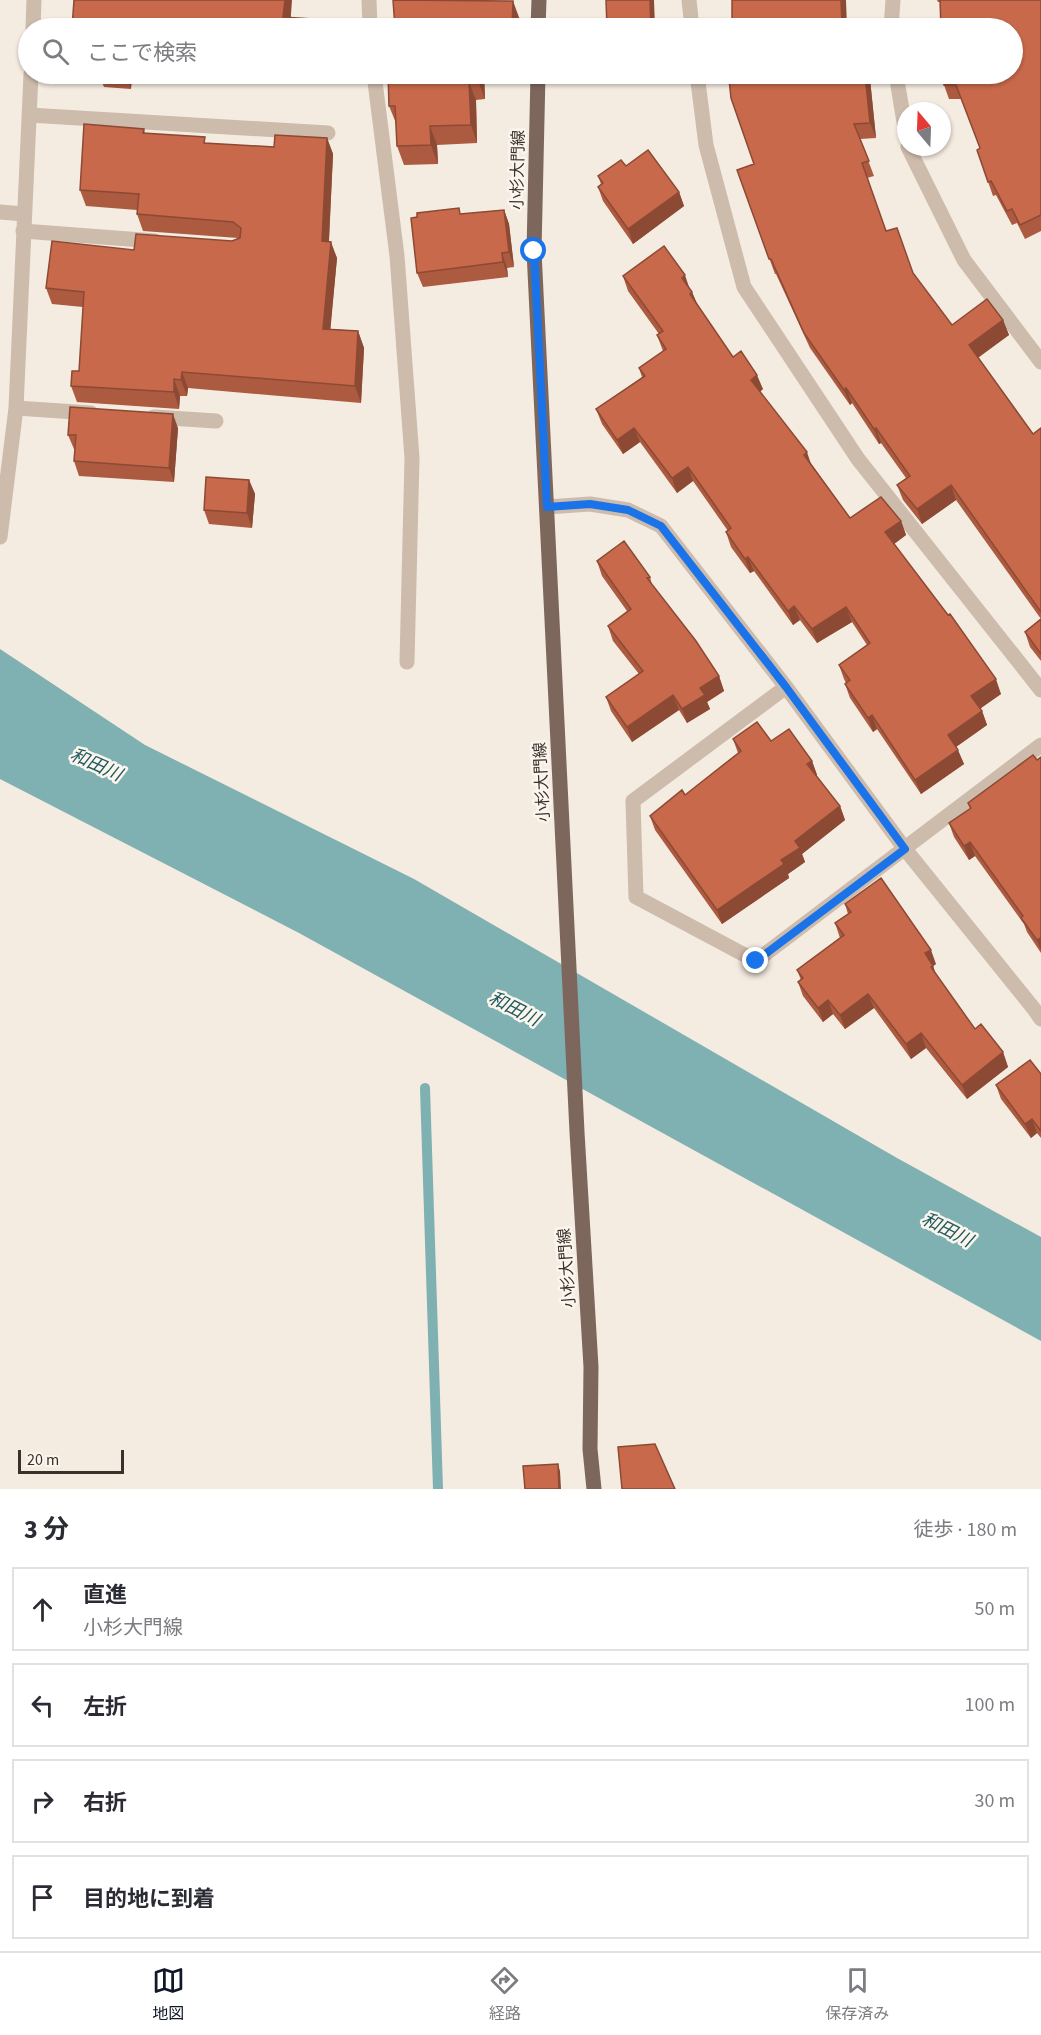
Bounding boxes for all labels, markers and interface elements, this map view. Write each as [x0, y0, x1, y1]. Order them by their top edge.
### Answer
search box [18, 18, 1023, 84]
icon: search [39, 35, 72, 68]
text: ここで検索 [87, 37, 197, 69]
north arrow [897, 102, 951, 156]
street label: 小杉大門線 [506, 130, 530, 210]
route start [520, 237, 546, 263]
street label: 小杉大門線 [529, 741, 555, 823]
water label: 和田川 [66, 743, 128, 788]
route end [742, 947, 768, 973]
water label: 和田川 [484, 986, 546, 1033]
water label: 和田川 [917, 1207, 979, 1254]
street label: 小杉大門線 [553, 1227, 581, 1309]
scale bar [18, 1447, 124, 1474]
text: 20 m [27, 1449, 59, 1471]
text: 3 分 [24, 1511, 69, 1548]
text: 徒歩 · 180 m [914, 1516, 1017, 1544]
text: 直進 [83, 1579, 127, 1611]
icon: ahead [26, 1593, 59, 1626]
text: 50 m [975, 1595, 1015, 1623]
text: 小杉大門線 [83, 1614, 183, 1642]
icon: left [26, 1689, 59, 1722]
text: 左折 [83, 1691, 127, 1723]
text: 100 m [965, 1691, 1015, 1719]
icon: right [26, 1785, 59, 1818]
text: 右折 [83, 1787, 127, 1819]
text: 30 m [975, 1787, 1015, 1815]
icon: arrive [26, 1881, 59, 1914]
text: 目的地に到着 [83, 1883, 215, 1915]
tab: 地図 [152, 1964, 185, 2025]
tab: 経路 [488, 1964, 521, 2025]
tab: 保存済み [825, 1964, 889, 2025]

